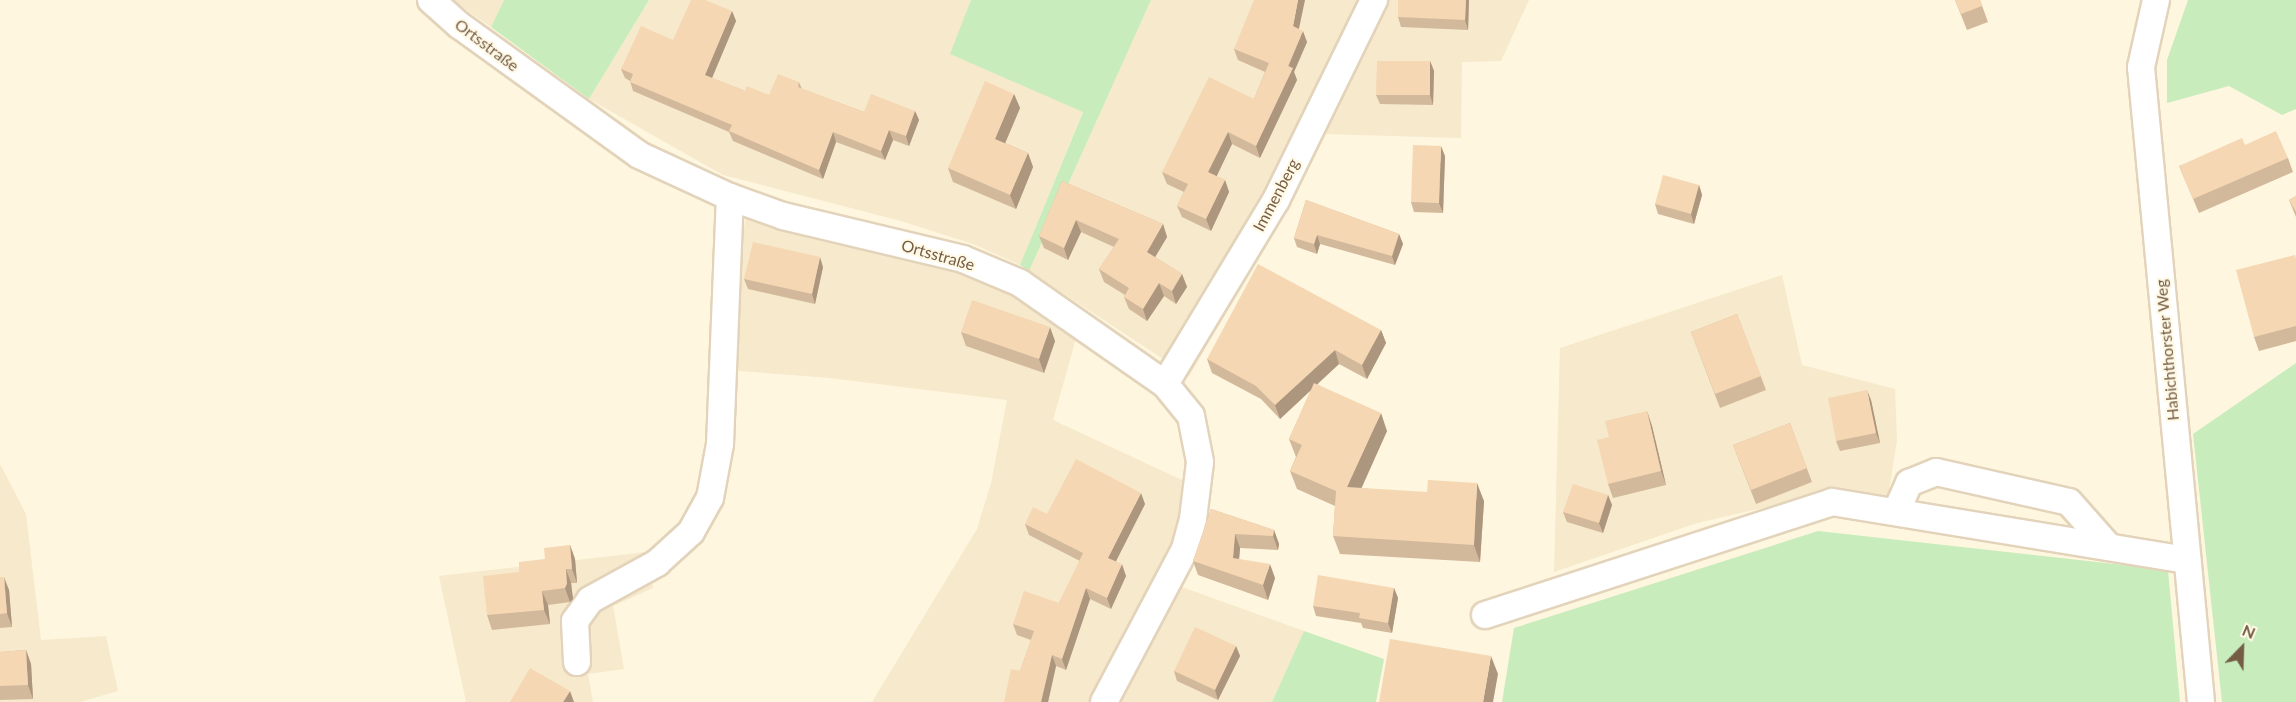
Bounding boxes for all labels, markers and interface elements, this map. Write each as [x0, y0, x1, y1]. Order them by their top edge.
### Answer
street label: Ortsstraße [451, 15, 523, 75]
street label: Immenberg [1249, 155, 1303, 235]
street label: Ortsstraße [899, 235, 977, 275]
street label: Habichthorster Weg [2151, 278, 2183, 422]
north arrow [2212, 618, 2272, 678]
text: N [2240, 620, 2259, 642]

